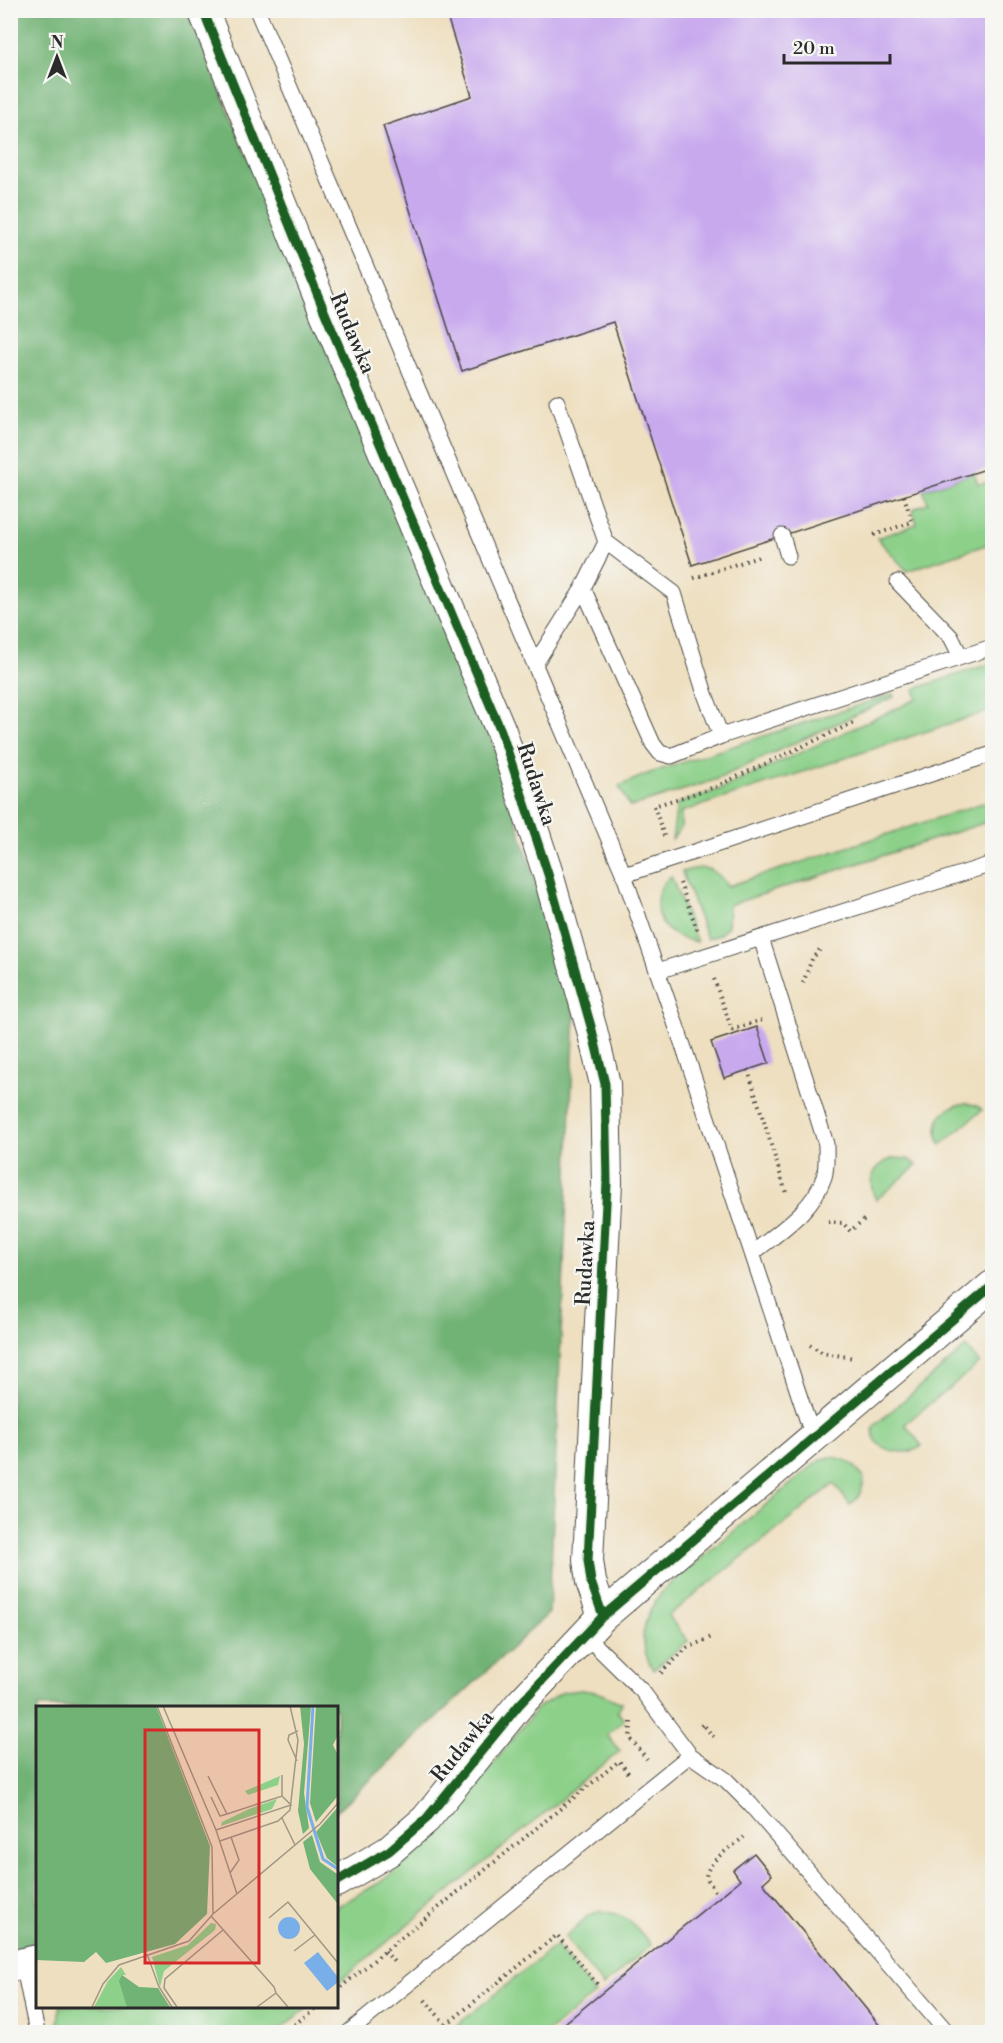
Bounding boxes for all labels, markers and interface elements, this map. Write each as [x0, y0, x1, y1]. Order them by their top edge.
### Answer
north arrow [27, 27, 87, 87]
scale bar [784, 27, 890, 65]
text: N [51, 33, 64, 53]
text: 20 m [793, 37, 835, 60]
street label: Rudawka [323, 289, 381, 378]
street label: Rudawka [510, 740, 562, 829]
street label: Rudawka [571, 1219, 601, 1306]
street label: Rudawka [426, 1705, 500, 1788]
inset map [36, 1706, 338, 2007]

